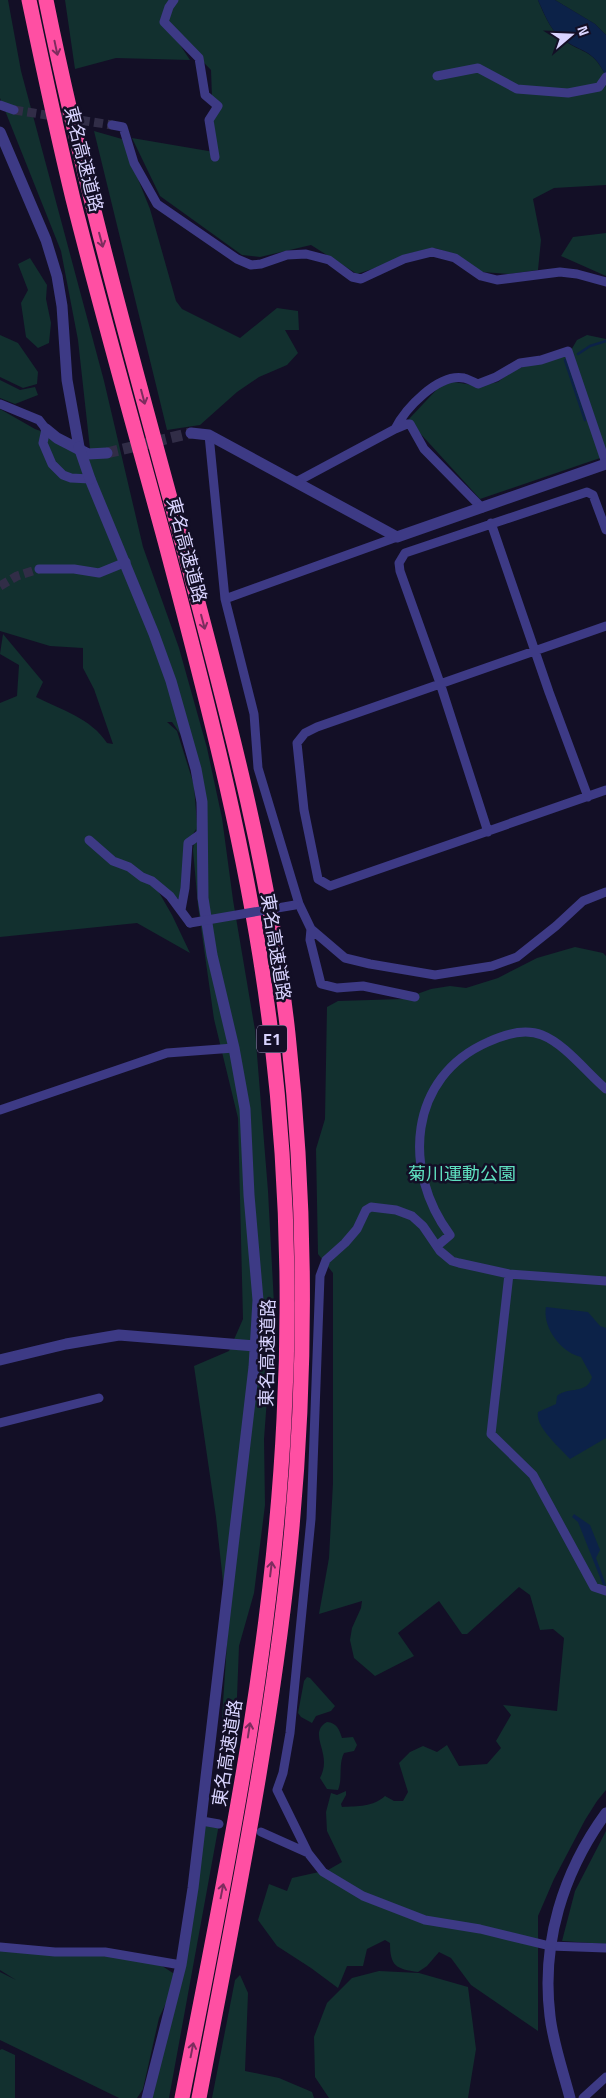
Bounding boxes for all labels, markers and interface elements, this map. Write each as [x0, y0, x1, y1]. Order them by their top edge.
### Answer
north arrow [546, 10, 596, 60]
text: N [572, 23, 595, 39]
one-way arrow [51, 39, 61, 55]
street label: 東名高速道路 [58, 103, 110, 215]
one-way arrow [97, 231, 106, 247]
one-way arrow [139, 388, 148, 404]
street label: 東名高速道路 [160, 494, 214, 606]
one-way arrow [199, 613, 208, 629]
street label: 東名高速道路 [254, 892, 298, 1002]
road number: E1 [257, 1026, 287, 1052]
park label: 菊川運動公園 [408, 1160, 516, 1187]
street label: 東名高速道路 [253, 1299, 281, 1407]
one-way arrow [266, 1562, 276, 1578]
street label: 東名高速道路 [205, 1698, 249, 1808]
one-way arrow [245, 1723, 255, 1739]
one-way arrow [218, 1883, 228, 1899]
one-way arrow [187, 2043, 197, 2059]

